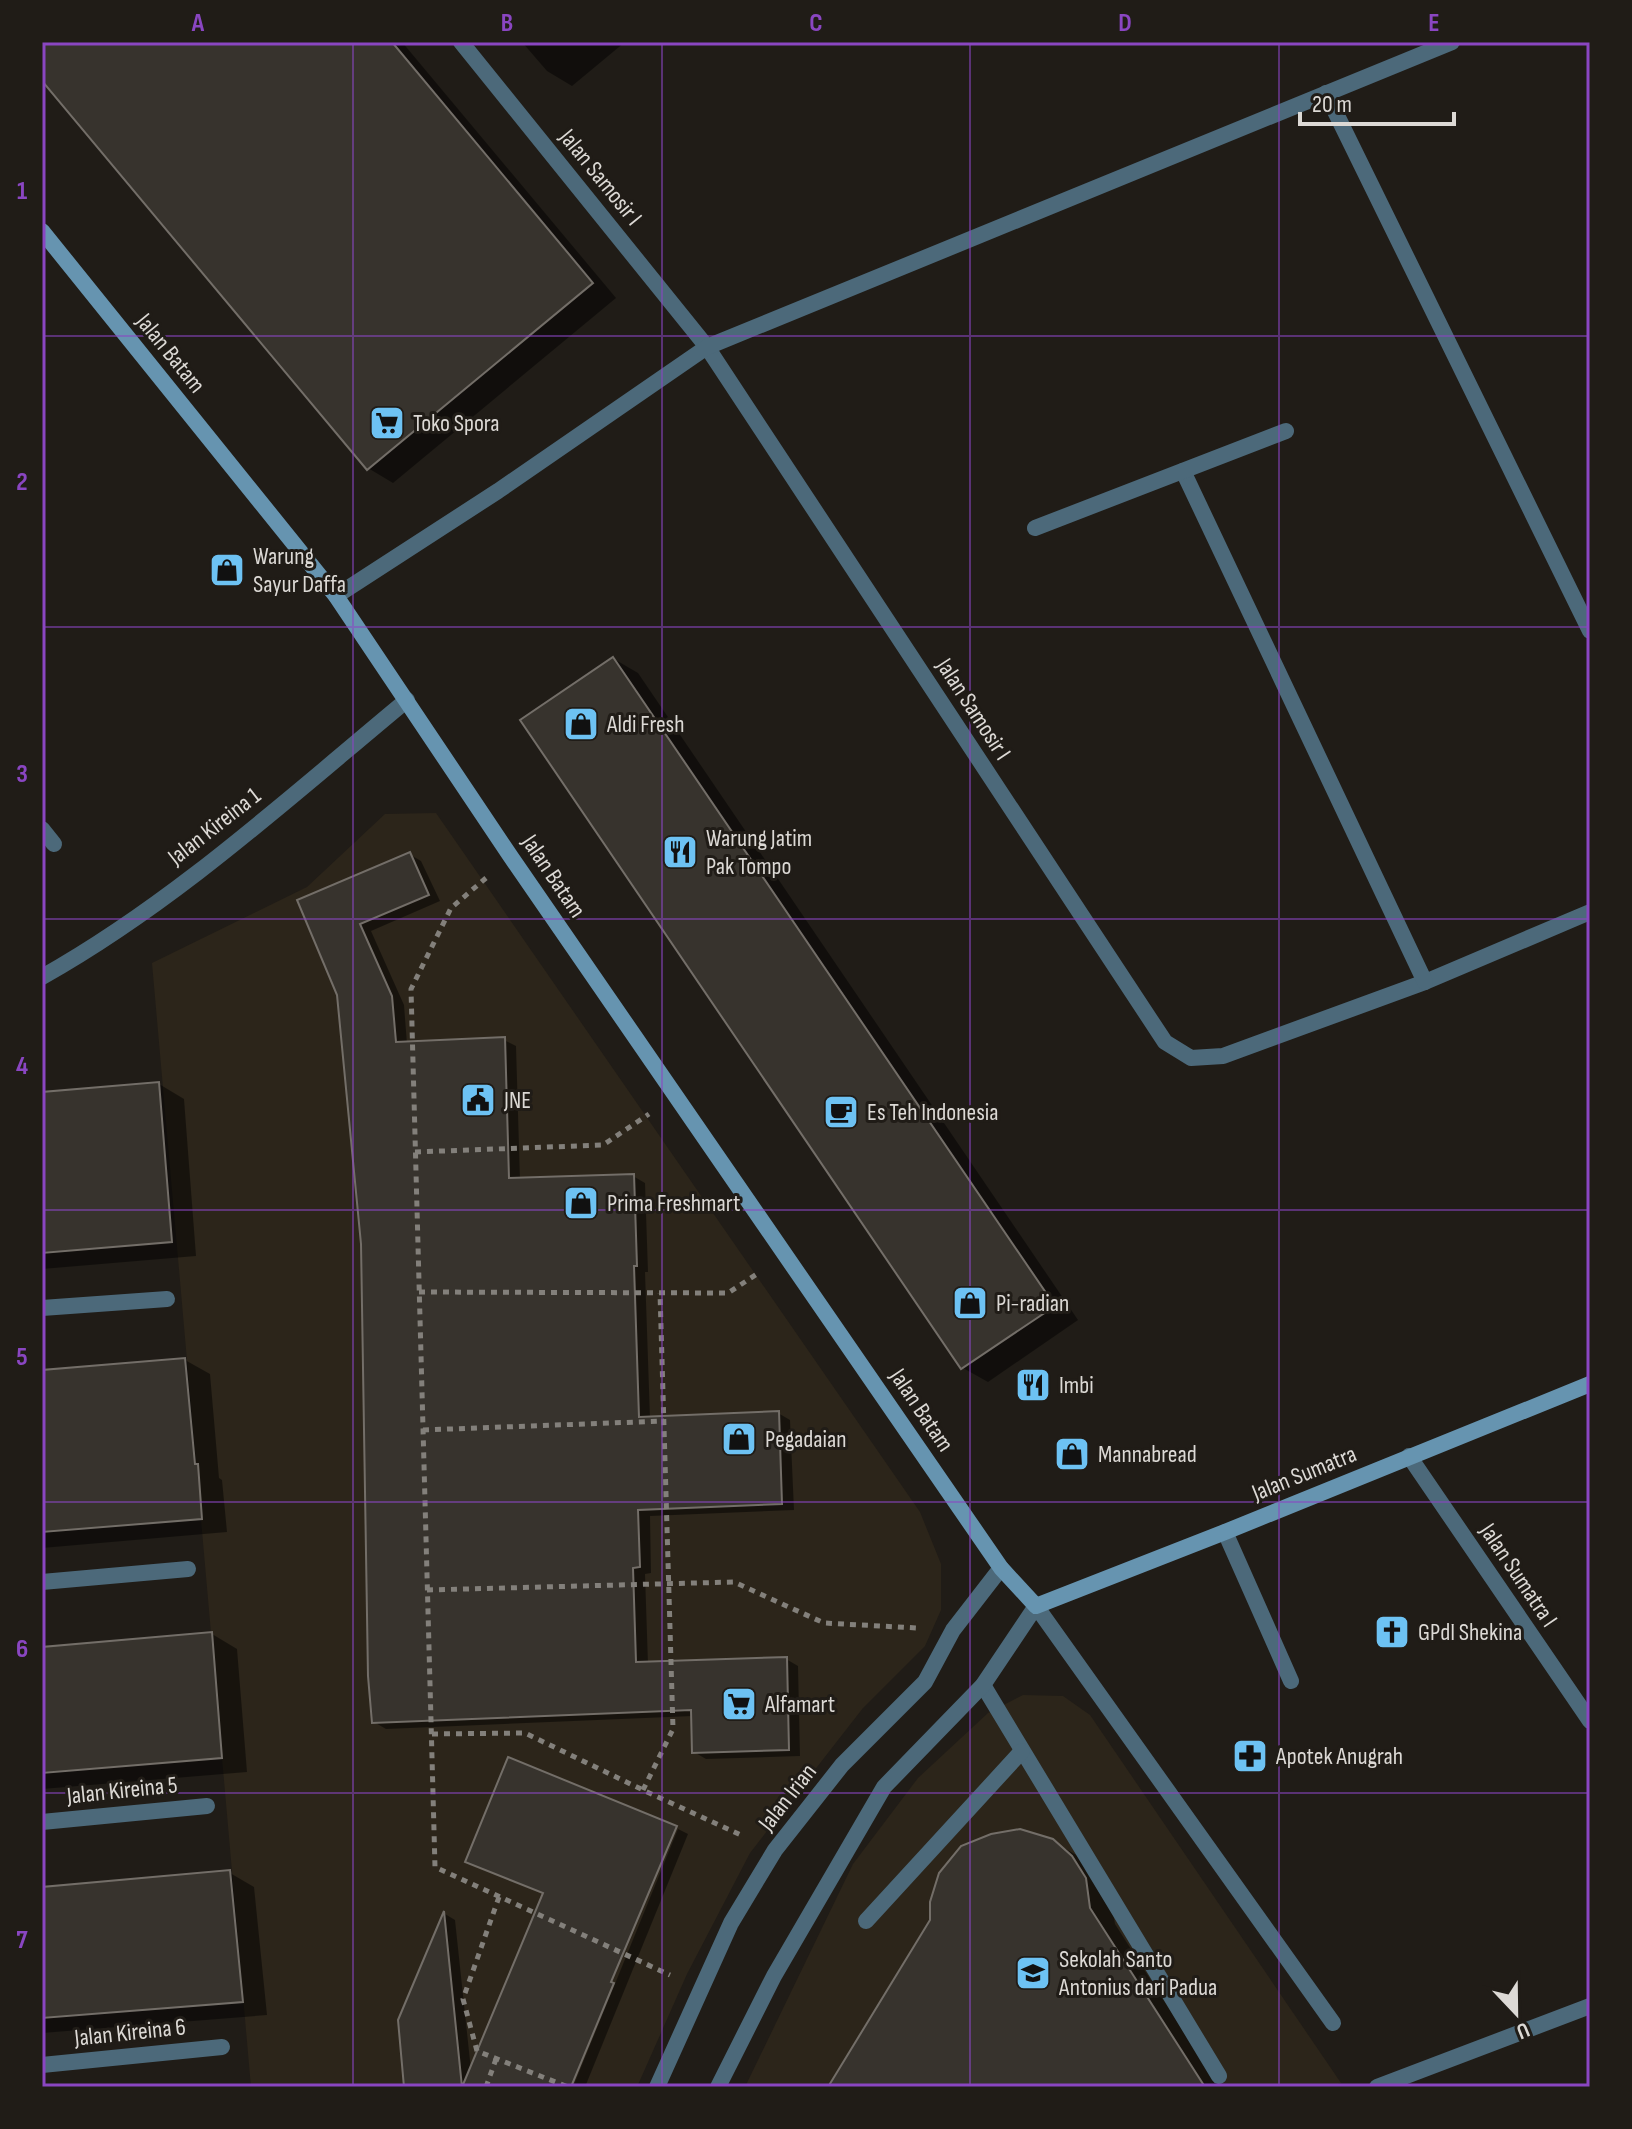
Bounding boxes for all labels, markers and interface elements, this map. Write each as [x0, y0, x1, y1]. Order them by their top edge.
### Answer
text: A [191, 8, 205, 39]
text: B [501, 8, 513, 39]
text: C [809, 8, 823, 39]
text: D [1118, 8, 1132, 39]
text: E [1428, 8, 1440, 39]
scale bar [1300, 76, 1454, 126]
text: 20 m [1312, 90, 1352, 119]
street label: Jalan Samosir I [552, 123, 648, 231]
text: 1 [17, 176, 27, 207]
street label: Jalan Batam [129, 307, 211, 399]
supermarket icon: Toko Spora [368, 404, 406, 442]
place label: Toko Spora [413, 409, 500, 438]
text: 2 [16, 467, 28, 498]
place label: Warung Sayur Daffa [253, 542, 346, 599]
shop icon: Warung Sayur Daffa [208, 551, 246, 589]
street label: Jalan Samosir I [929, 652, 1017, 766]
shop icon: Aldi Fresh [562, 705, 600, 743]
place label: Aldi Fresh [606, 710, 684, 739]
text: 3 [16, 759, 28, 790]
street label: Jalan Kireina 1 [161, 781, 267, 872]
place label: Warung Jatim Pak Tompo [706, 824, 812, 881]
street label: Jalan Batam [515, 828, 592, 923]
restaurant icon: Warung Jatim Pak Tompo [661, 833, 699, 871]
text: 4 [16, 1051, 28, 1082]
public building icon: JNE [459, 1081, 497, 1119]
place label: JNE [503, 1086, 531, 1115]
cafe icon: Es Teh Indonesia [822, 1093, 860, 1131]
place label: Es Teh Indonesia [867, 1098, 999, 1127]
shop icon: Prima Freshmart [562, 1184, 600, 1222]
place label: Prima Freshmart [607, 1189, 740, 1218]
shop icon: Pi-radian [951, 1284, 989, 1322]
place label: Pi-radian [996, 1289, 1069, 1318]
text: 5 [16, 1342, 28, 1373]
street label: Jalan Batam [883, 1362, 960, 1457]
restaurant icon: Imbi [1014, 1366, 1052, 1404]
place label: Imbi [1059, 1371, 1094, 1400]
shop icon: Pegadaian [720, 1420, 758, 1458]
place label: Pegadaian [765, 1425, 847, 1454]
shop icon: Mannabread [1053, 1435, 1091, 1473]
street label: Jalan Sumatra [1247, 1439, 1361, 1508]
place label: Mannabread [1098, 1440, 1197, 1469]
street label: Jalan Sumatra I [1473, 1517, 1564, 1633]
church icon: GPdI Shekina [1373, 1613, 1411, 1651]
place label: GPdI Shekina [1418, 1618, 1522, 1647]
text: 6 [16, 1634, 28, 1665]
supermarket icon: Alfamart [720, 1685, 758, 1723]
place label: Alfamart [764, 1690, 835, 1719]
pharmacy icon: Apotek Anugrah [1231, 1737, 1269, 1775]
place label: Apotek Anugrah [1275, 1742, 1403, 1771]
street label: Jalan Irian [751, 1758, 823, 1838]
street label: Jalan Kireina 5 [64, 1770, 179, 1811]
text: 7 [16, 1925, 28, 1956]
place label: Sekolah Santo Antonius dari Padua [1058, 1945, 1217, 2002]
school or university icon: Sekolah Santo Antonius dari Padua [1014, 1954, 1052, 1992]
north arrow [1476, 1973, 1556, 2053]
street label: Jalan Kireina 6 [72, 2012, 187, 2053]
text: U [1513, 2015, 1533, 2045]

